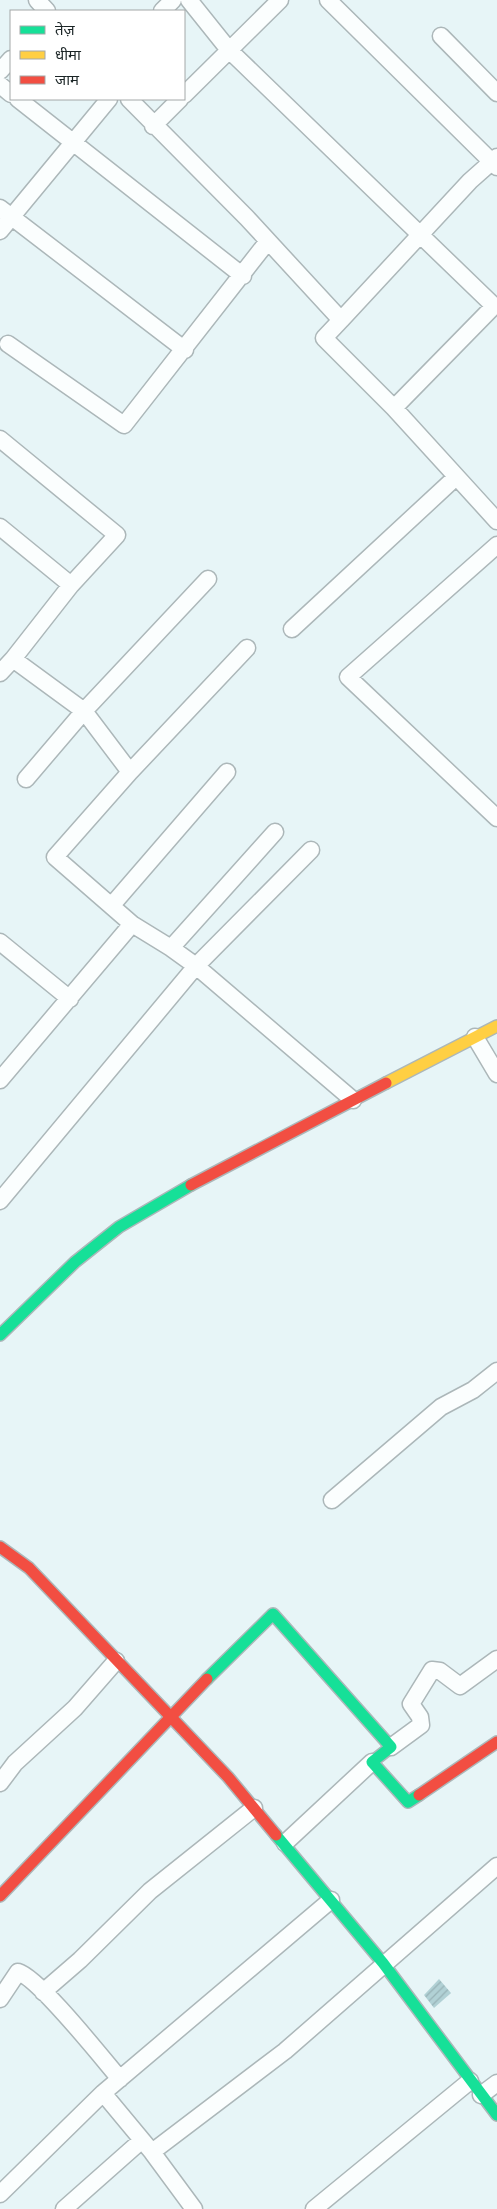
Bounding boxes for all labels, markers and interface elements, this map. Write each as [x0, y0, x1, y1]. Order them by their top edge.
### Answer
legend [10, 10, 185, 100]
text: तेज़ [55, 20, 76, 39]
text: धीमा [55, 45, 82, 64]
text: जाम [55, 70, 80, 89]

